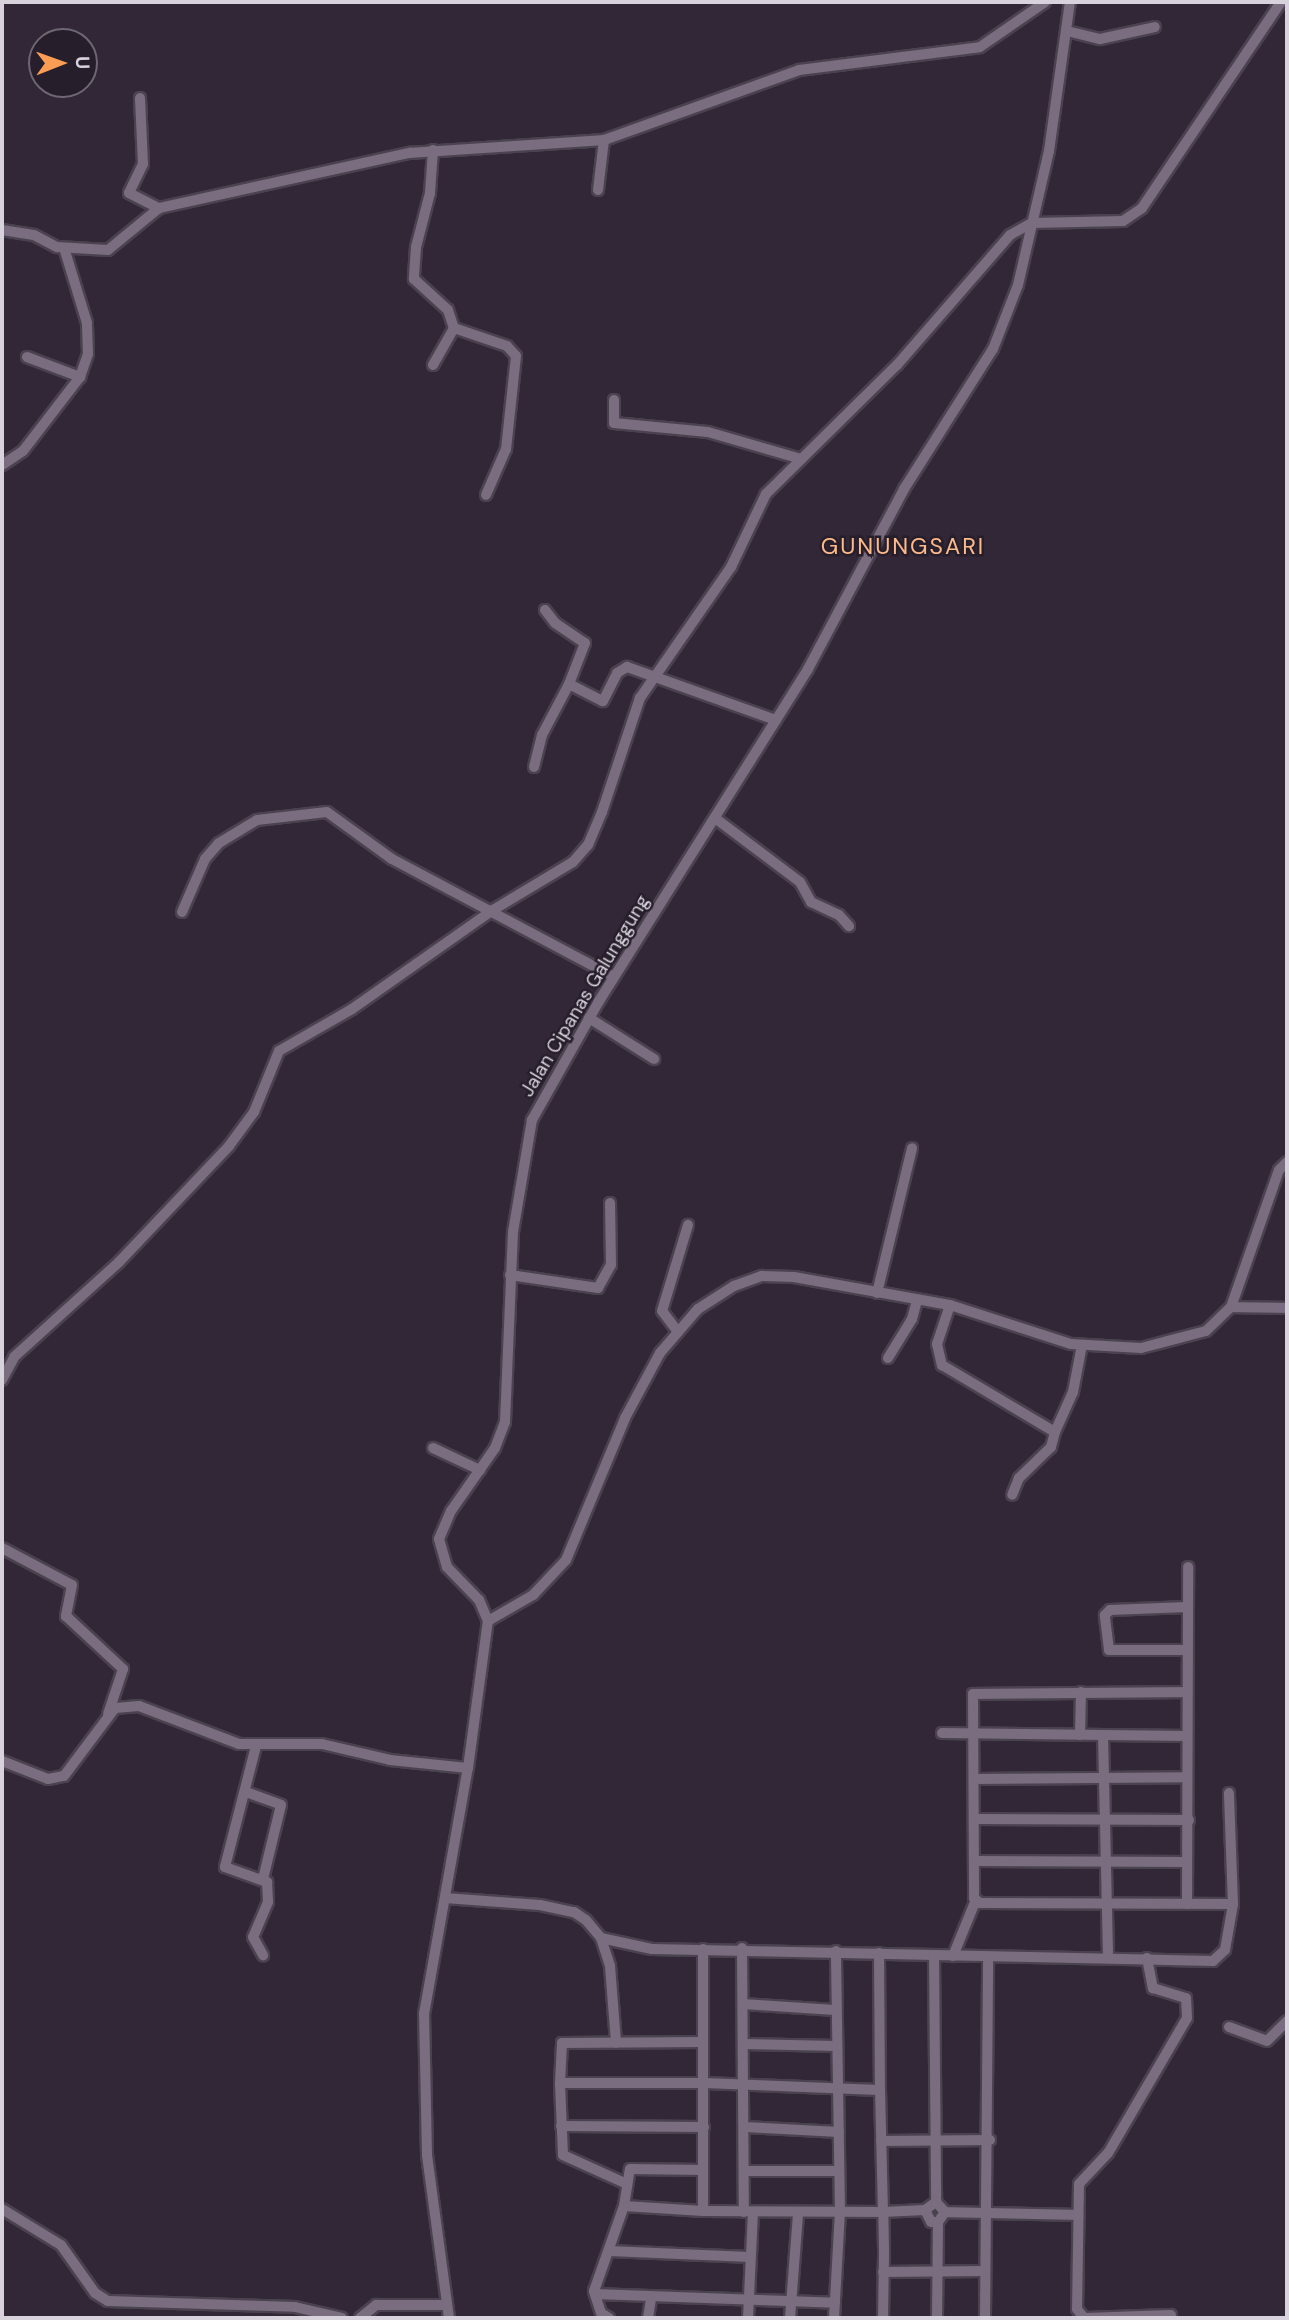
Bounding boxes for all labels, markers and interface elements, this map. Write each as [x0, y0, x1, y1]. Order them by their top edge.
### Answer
north arrow [28, 28, 98, 98]
text: U [70, 56, 95, 69]
district label: GUNUNGSARI [822, 532, 984, 560]
street label: Jalan Cipanas Galunggung [516, 891, 654, 1101]

